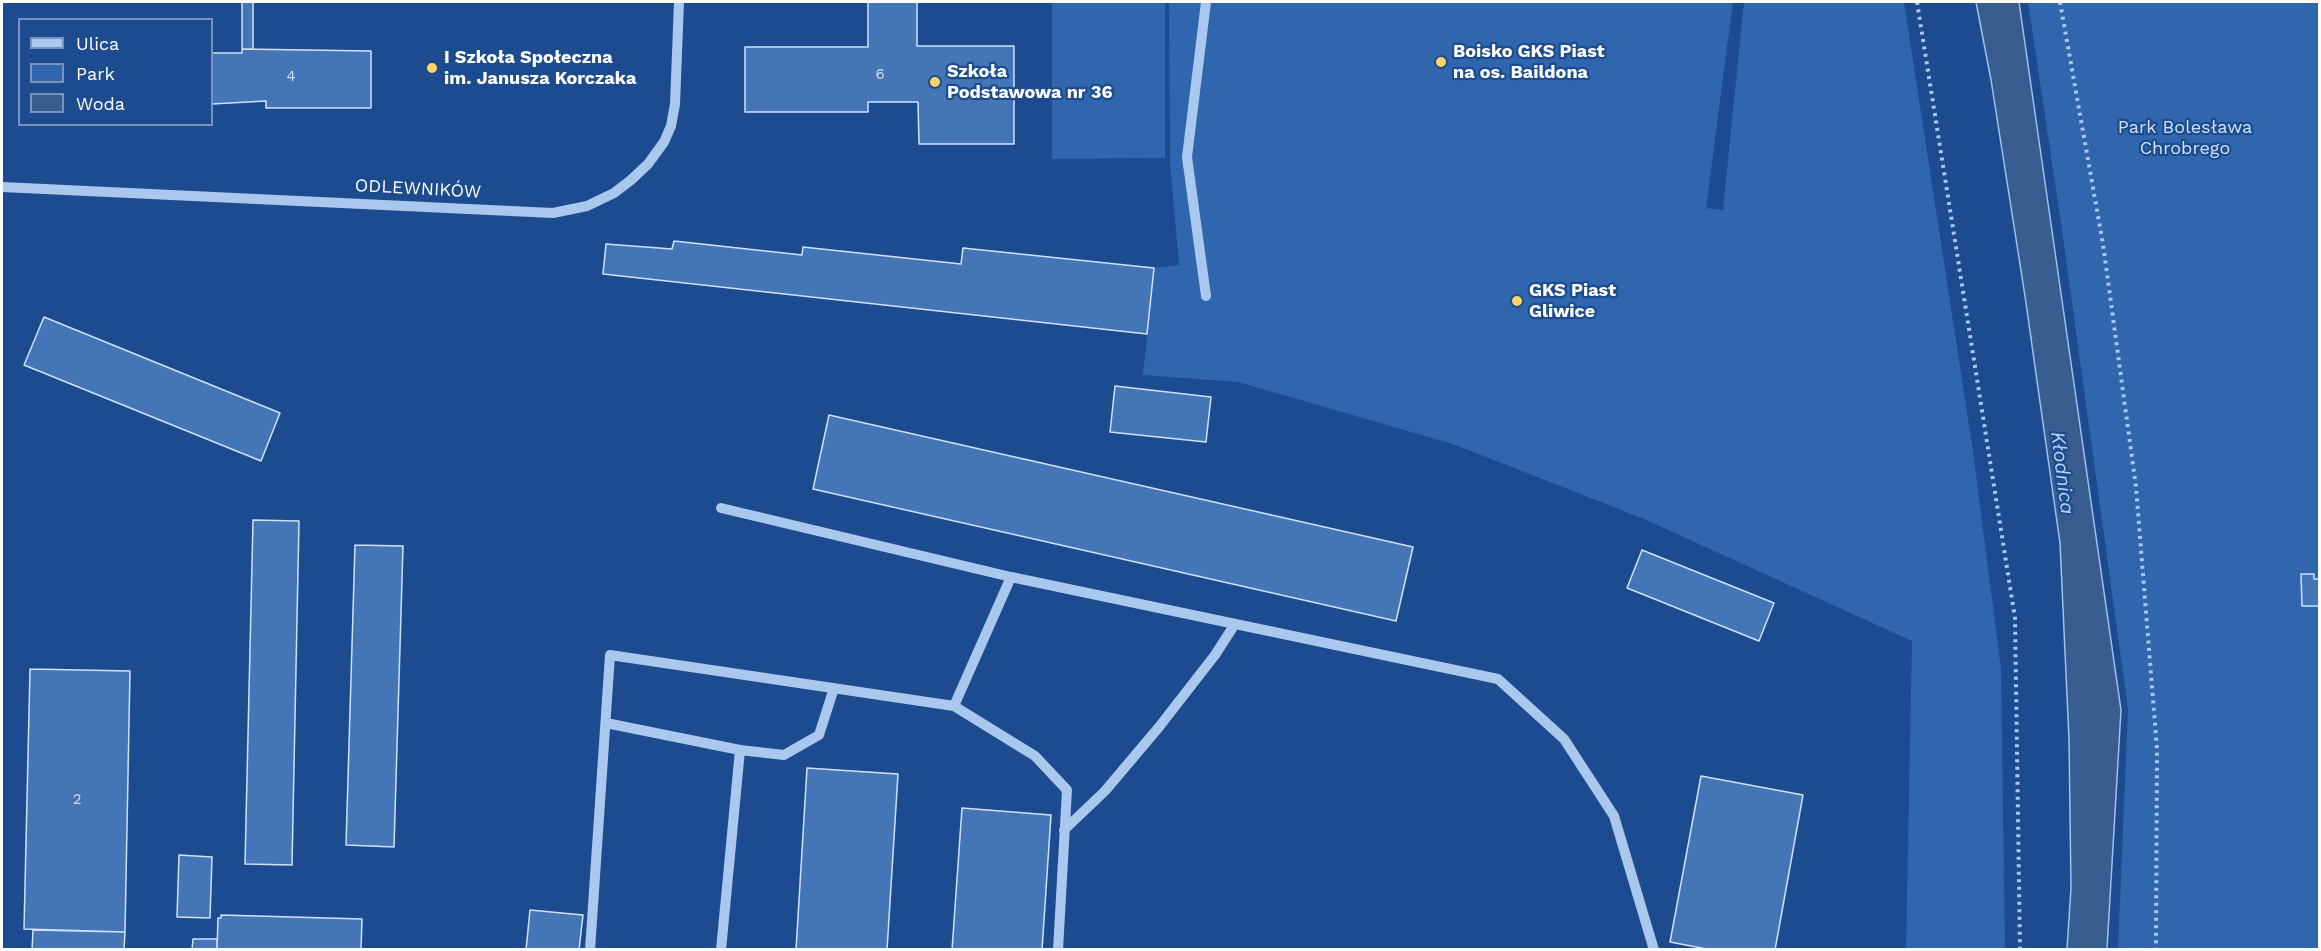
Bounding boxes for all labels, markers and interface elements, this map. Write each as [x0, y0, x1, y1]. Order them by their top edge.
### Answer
legend [18, 18, 213, 126]
text: Ulica [76, 33, 119, 54]
place label: Boisko GKS Piast na os. Baildona [1453, 41, 1605, 84]
place label: I Szkoła Społeczna im. Janusza Korczaka [444, 47, 636, 90]
marker: Boisko GKS Piast na os. Baildona [1434, 55, 1448, 69]
marker: I Szkoła Społeczna im. Janusza Korczaka [425, 61, 439, 75]
place label: Szkoła Podstawowa nr 36 [947, 61, 1112, 104]
text: Park [76, 63, 115, 84]
house number: 6 [875, 66, 885, 84]
house number: 4 [286, 68, 296, 86]
marker: Szkoła Podstawowa nr 36 [928, 75, 942, 89]
text: Woda [76, 93, 125, 114]
park label: Park Bolesława Chrobrego [2118, 117, 2252, 160]
street label: ODLEWNIKÓW [354, 175, 482, 203]
place label: GKS Piast Gliwice [1529, 280, 1616, 322]
marker: GKS Piast Gliwice [1510, 294, 1524, 308]
water label: Kłodnica [2045, 430, 2079, 516]
house number: 2 [73, 791, 81, 809]

